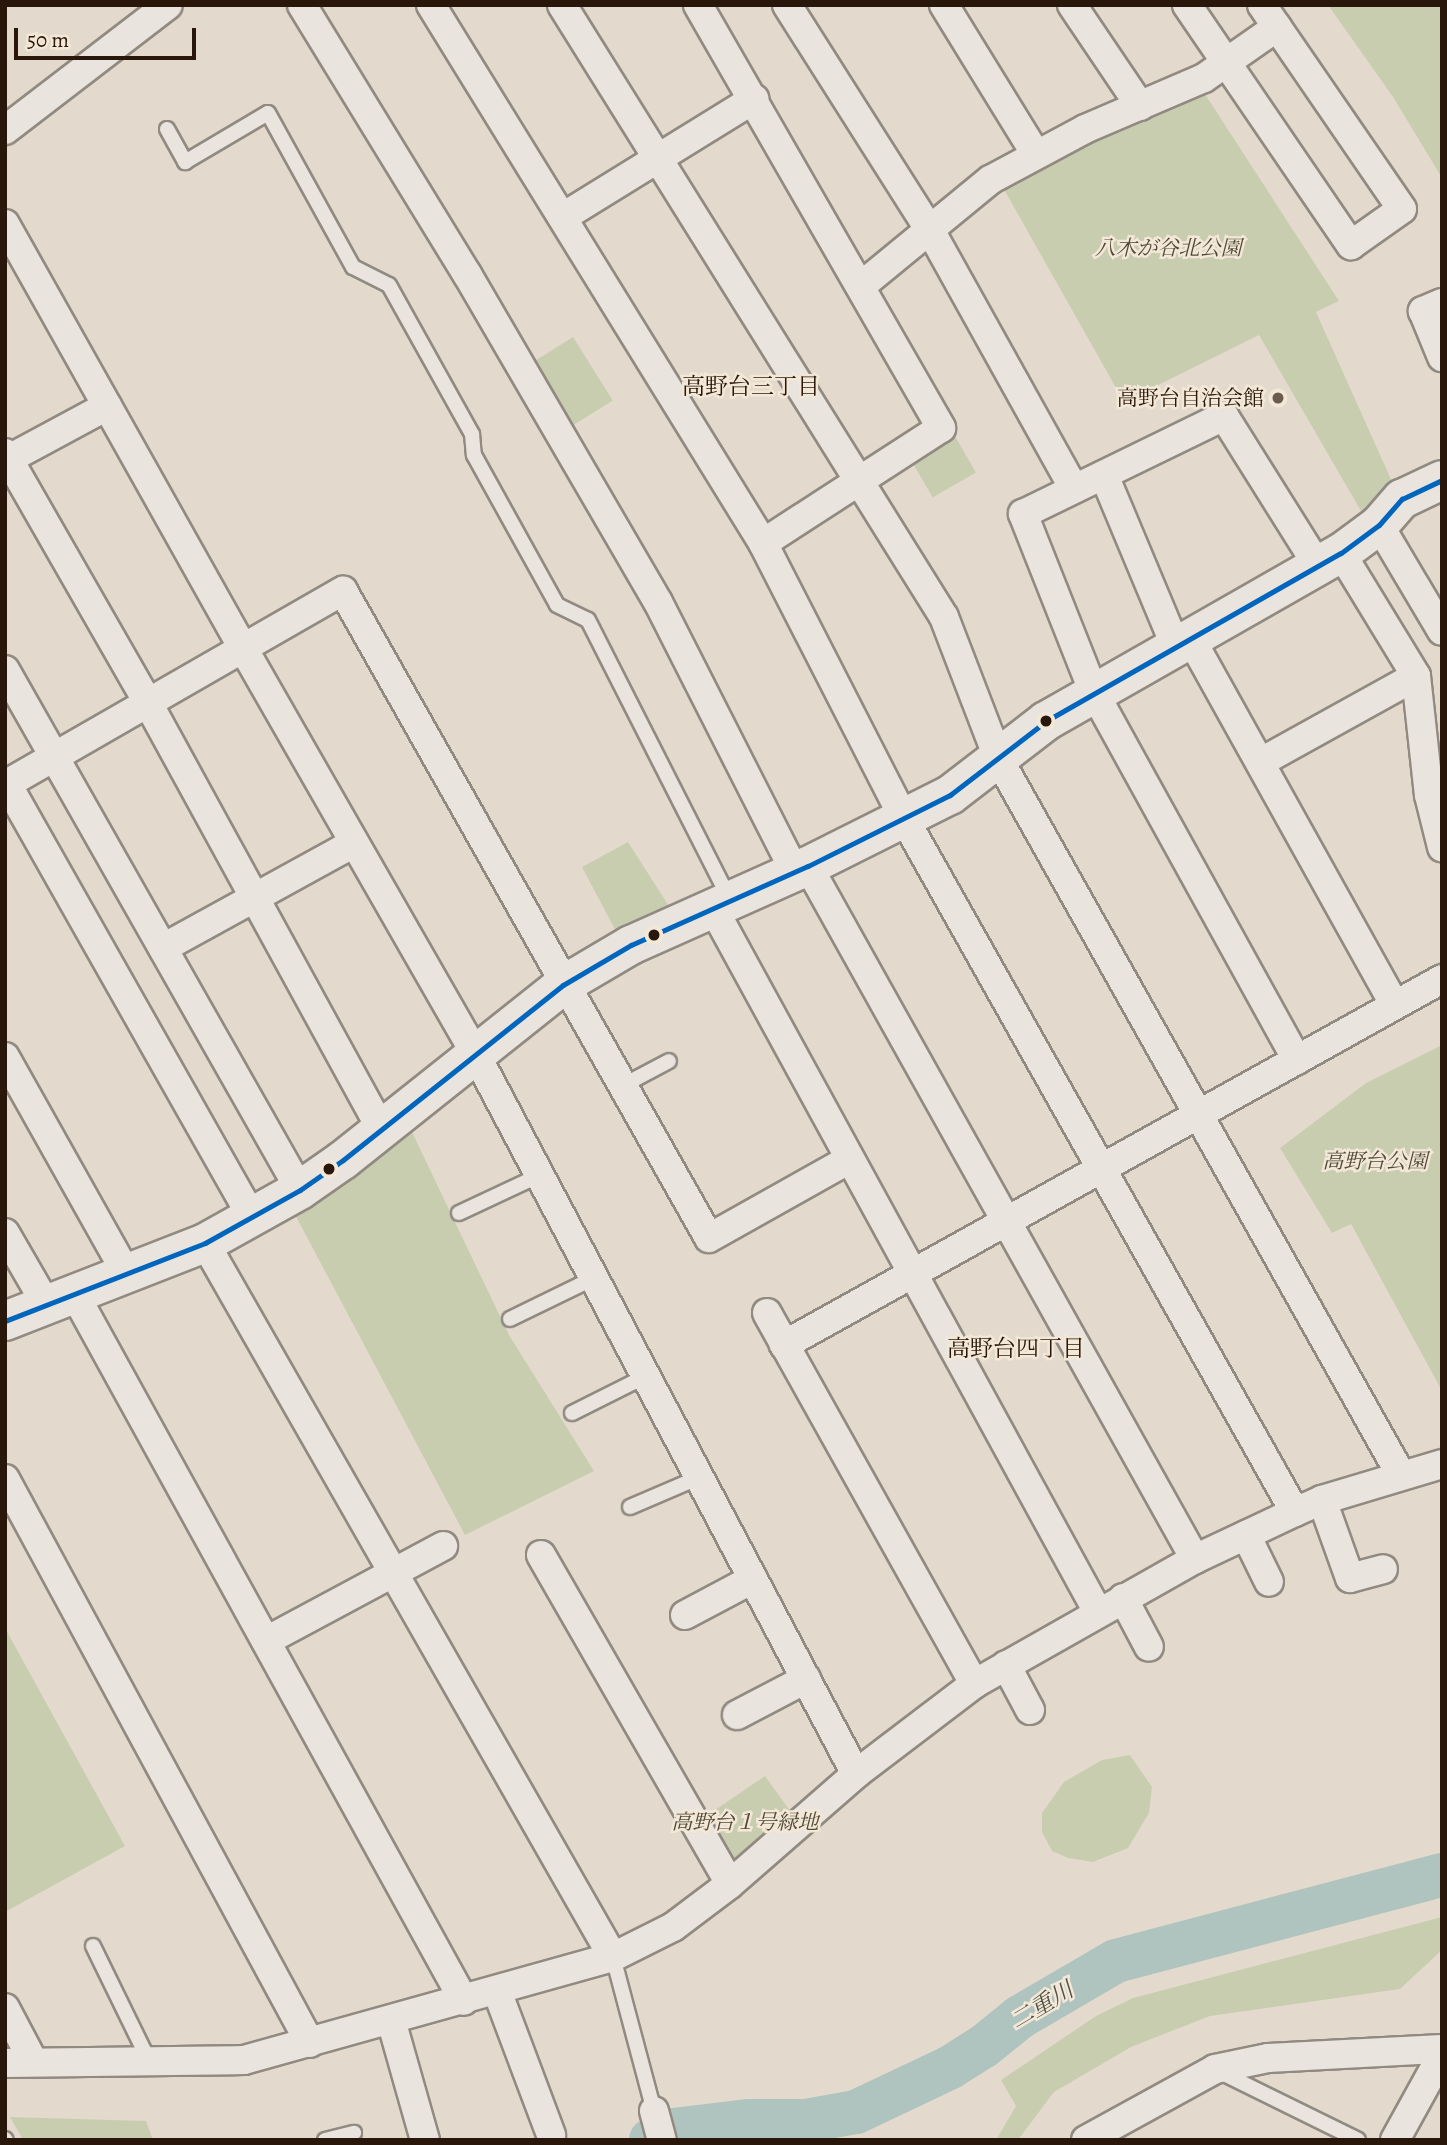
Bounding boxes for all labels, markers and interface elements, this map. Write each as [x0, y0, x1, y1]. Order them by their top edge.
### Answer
scale bar [18, 14, 200, 58]
text: 50 m [27, 26, 69, 54]
park label: 八木が谷北公園 [1095, 235, 1241, 261]
district label: 高野台三丁目 [682, 373, 820, 401]
place label: 高野台自治会館 [1117, 385, 1264, 411]
marker: 高野台自治会館 [1270, 390, 1286, 406]
unlabelled marker [1039, 714, 1053, 728]
unlabelled marker [647, 928, 661, 942]
park label: 高野台公園 [1323, 1148, 1427, 1174]
unlabelled marker [322, 1162, 336, 1176]
district label: 高野台四丁目 [947, 1335, 1085, 1363]
park label: 高野台１号緑地 [672, 1809, 818, 1835]
water label: 二重川 [1005, 1976, 1079, 2036]

